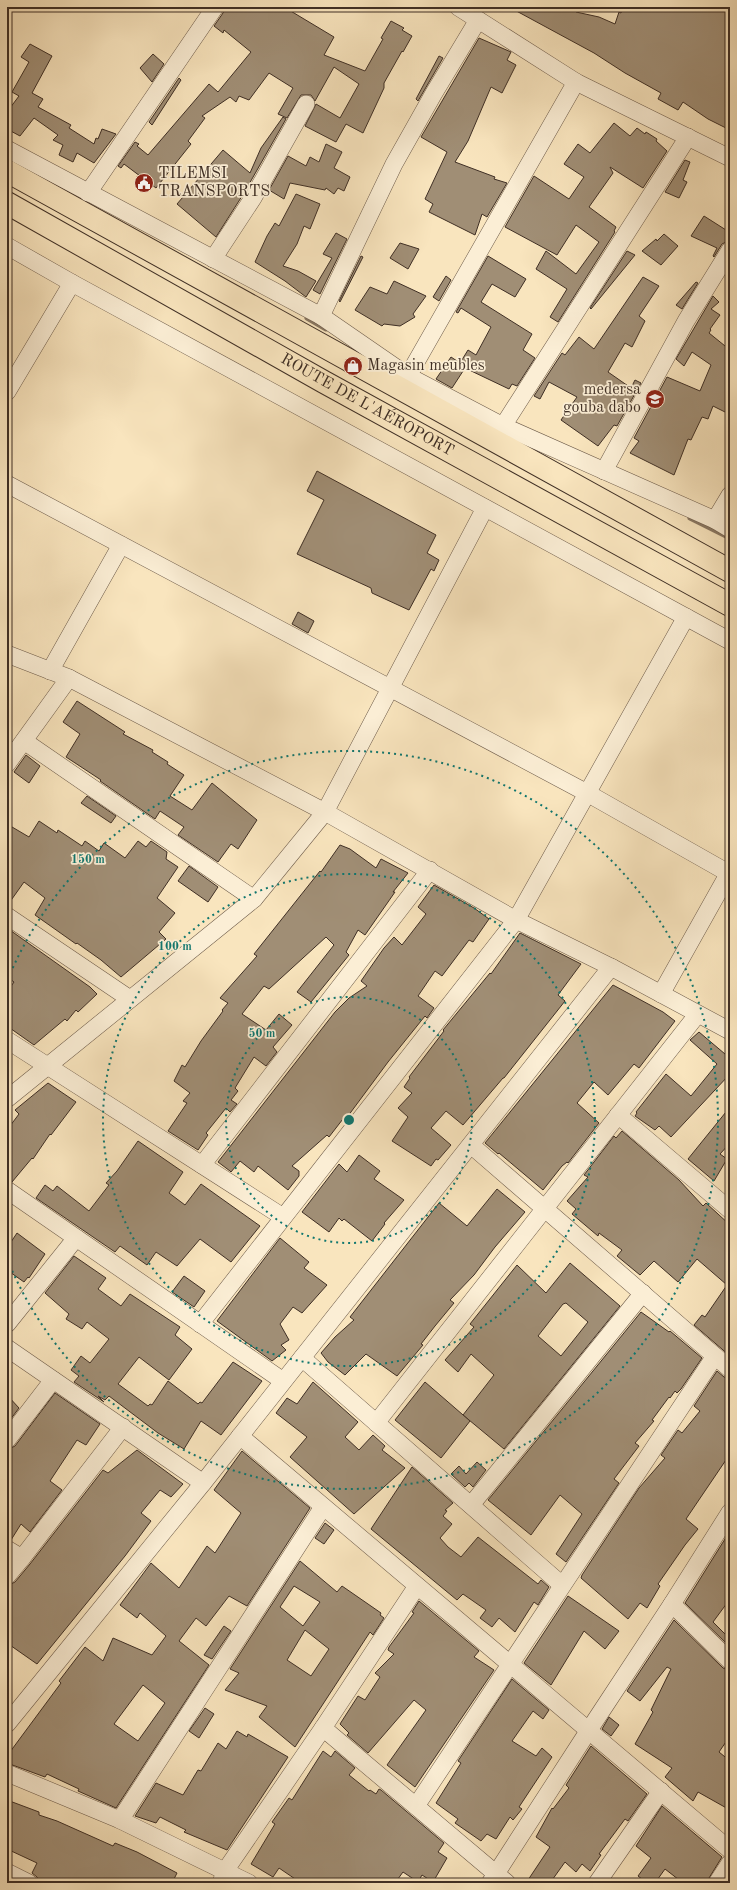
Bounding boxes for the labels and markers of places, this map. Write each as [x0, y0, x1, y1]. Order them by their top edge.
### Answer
place label: TILEMSI TRANSPORTS [158, 166, 270, 200]
public building icon: TILEMSI TRANSPORTS [133, 172, 155, 194]
shop icon: Magasin meubles [342, 355, 364, 377]
place label: Magasin meubles [367, 358, 485, 374]
place label: medersa gouba dabo [563, 382, 641, 416]
school or university icon: medersa gouba dabo [644, 388, 666, 410]
centre of rings [342, 1113, 356, 1127]

